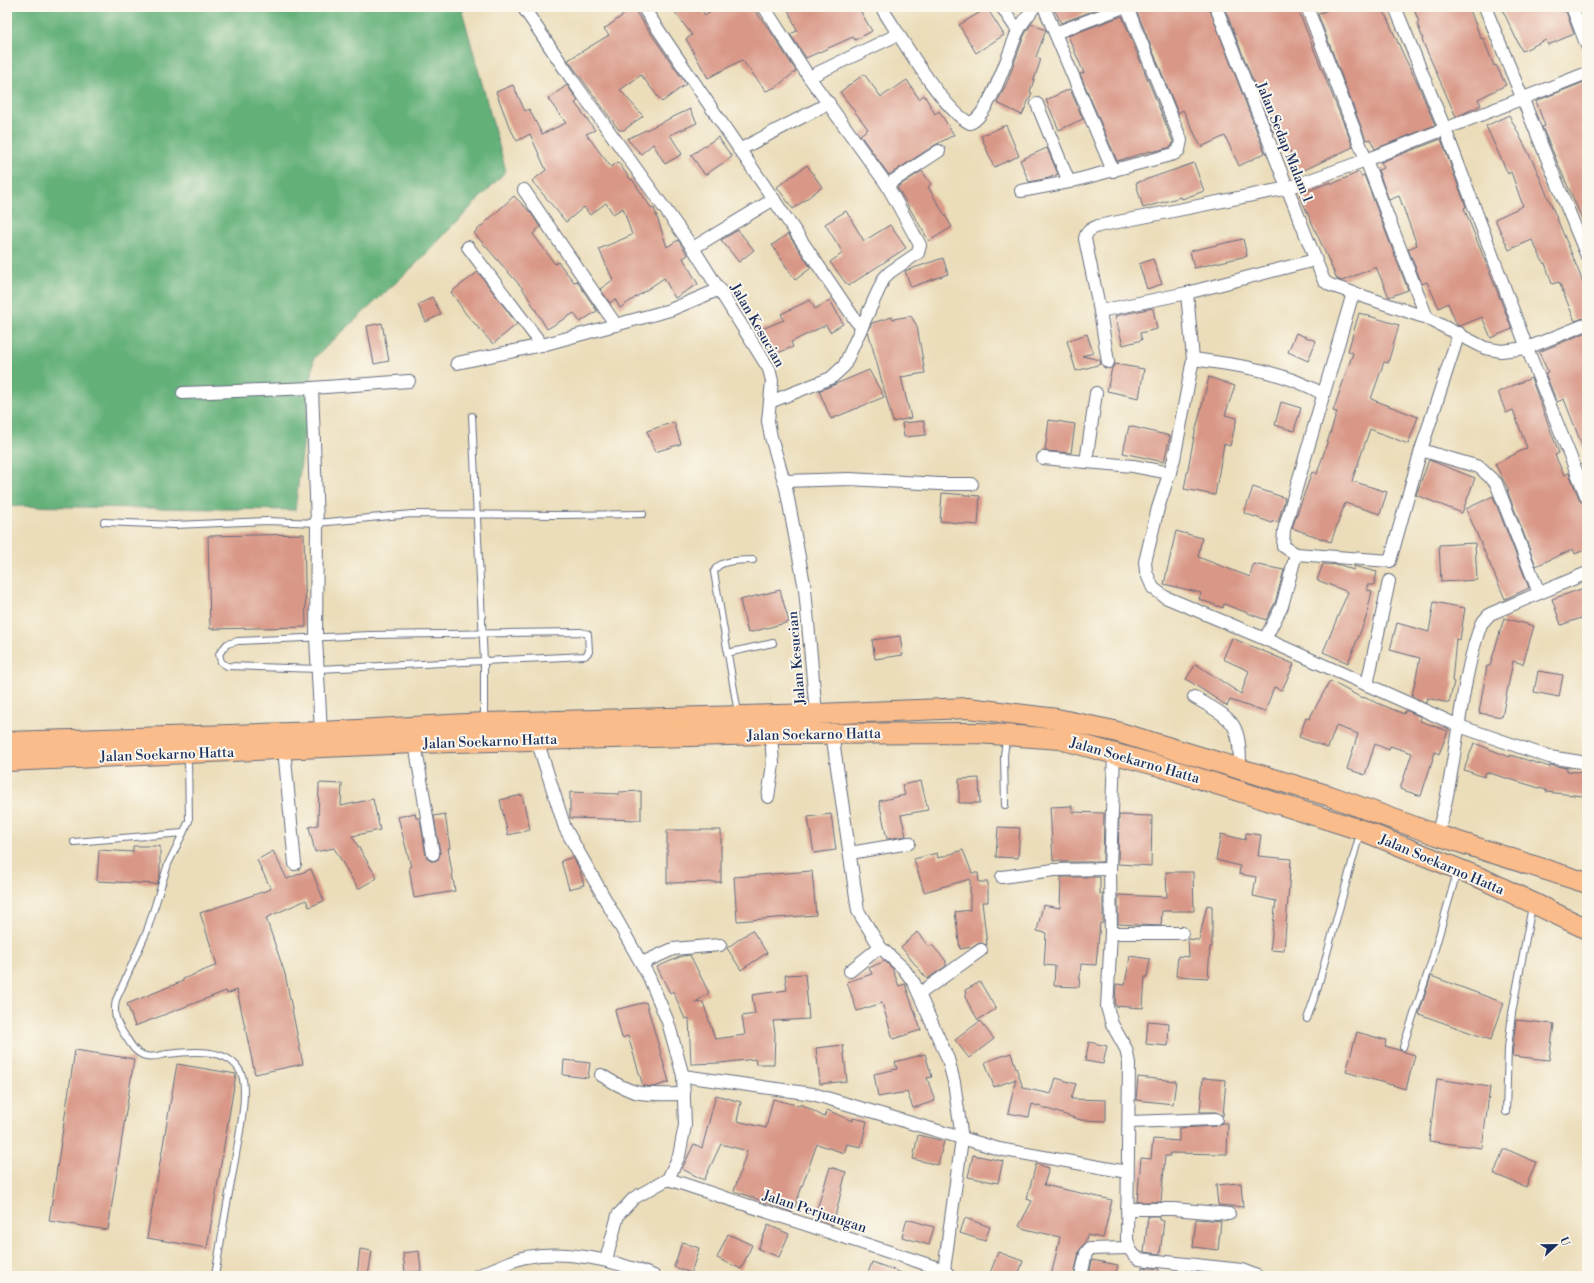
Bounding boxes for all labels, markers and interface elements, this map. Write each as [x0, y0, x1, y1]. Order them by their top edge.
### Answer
street label: Jalan Sedap Malam 1 [1251, 79, 1316, 205]
street label: Jalan Kesucian [725, 279, 789, 371]
street label: Jalan Kesucian [784, 610, 810, 706]
street label: Jalan Soekarno Hatta [746, 725, 882, 745]
street label: Jalan Soekarno Hatta [422, 731, 558, 753]
street label: Jalan Soekarno Hatta [1067, 734, 1203, 788]
street label: Jalan Soekarno Hatta [99, 744, 235, 766]
street label: Jalan Soekarno Hatta [1375, 830, 1508, 900]
street label: Jalan Perjuangan [759, 1186, 870, 1237]
north arrow [1536, 1225, 1576, 1265]
text: U [1556, 1235, 1573, 1249]

